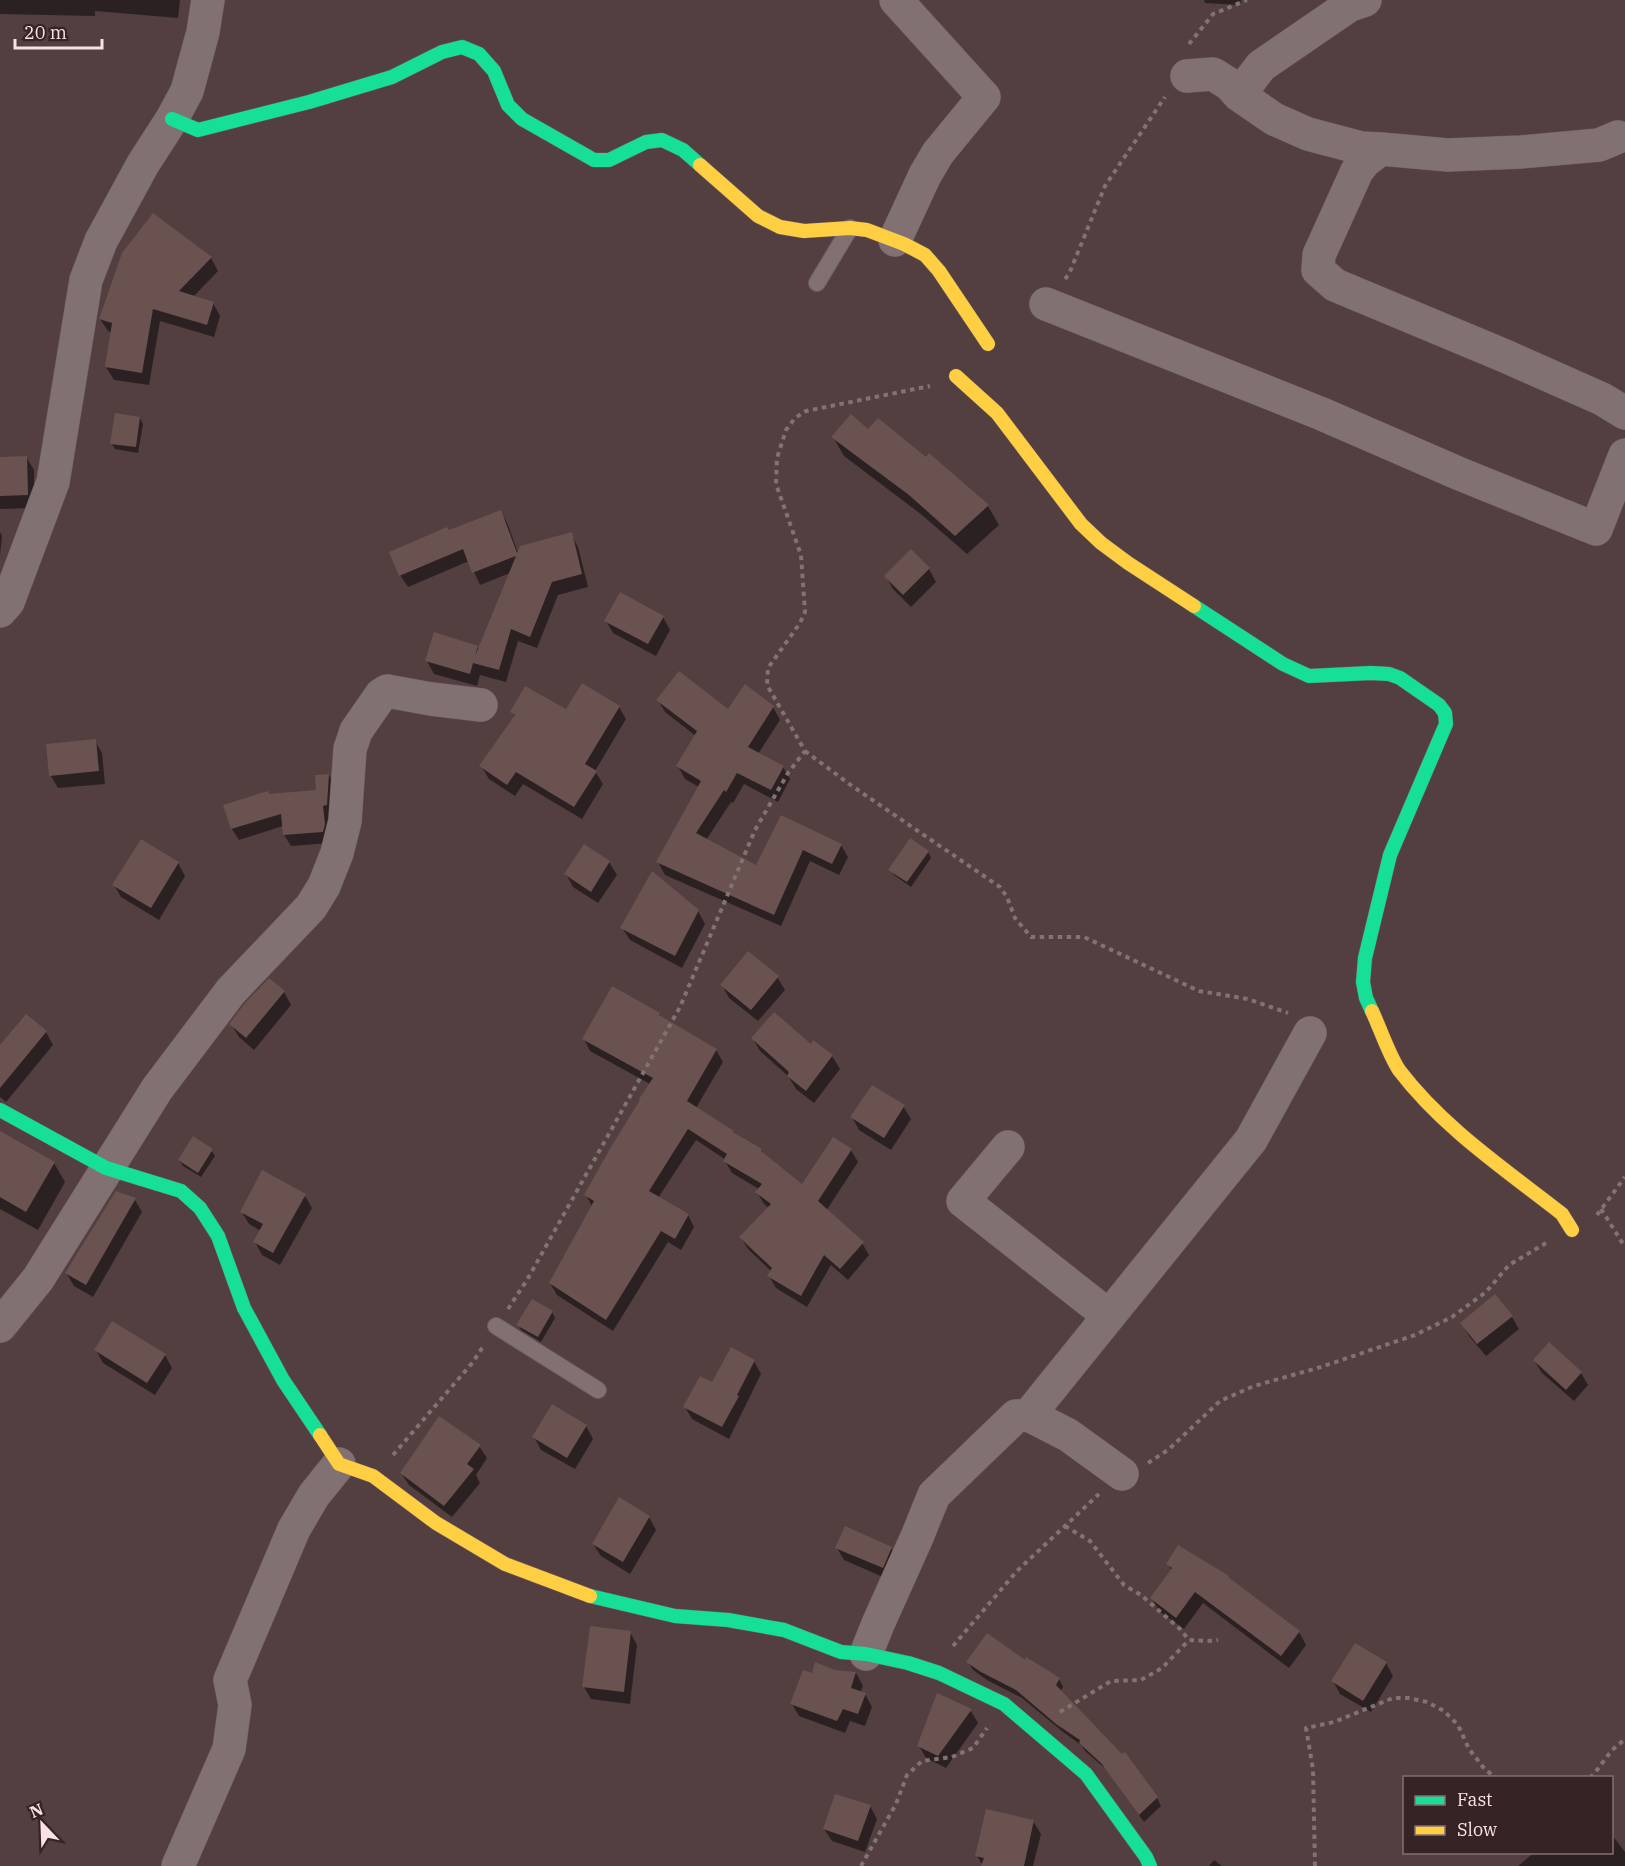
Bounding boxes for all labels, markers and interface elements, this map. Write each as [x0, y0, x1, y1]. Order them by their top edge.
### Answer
scale bar [15, 12, 102, 50]
text: 20 m [24, 21, 67, 44]
legend [1403, 1776, 1613, 1854]
text: Fast [1457, 1788, 1492, 1811]
north arrow [12, 1794, 72, 1854]
text: N [26, 1799, 46, 1822]
text: Slow [1457, 1818, 1497, 1841]

